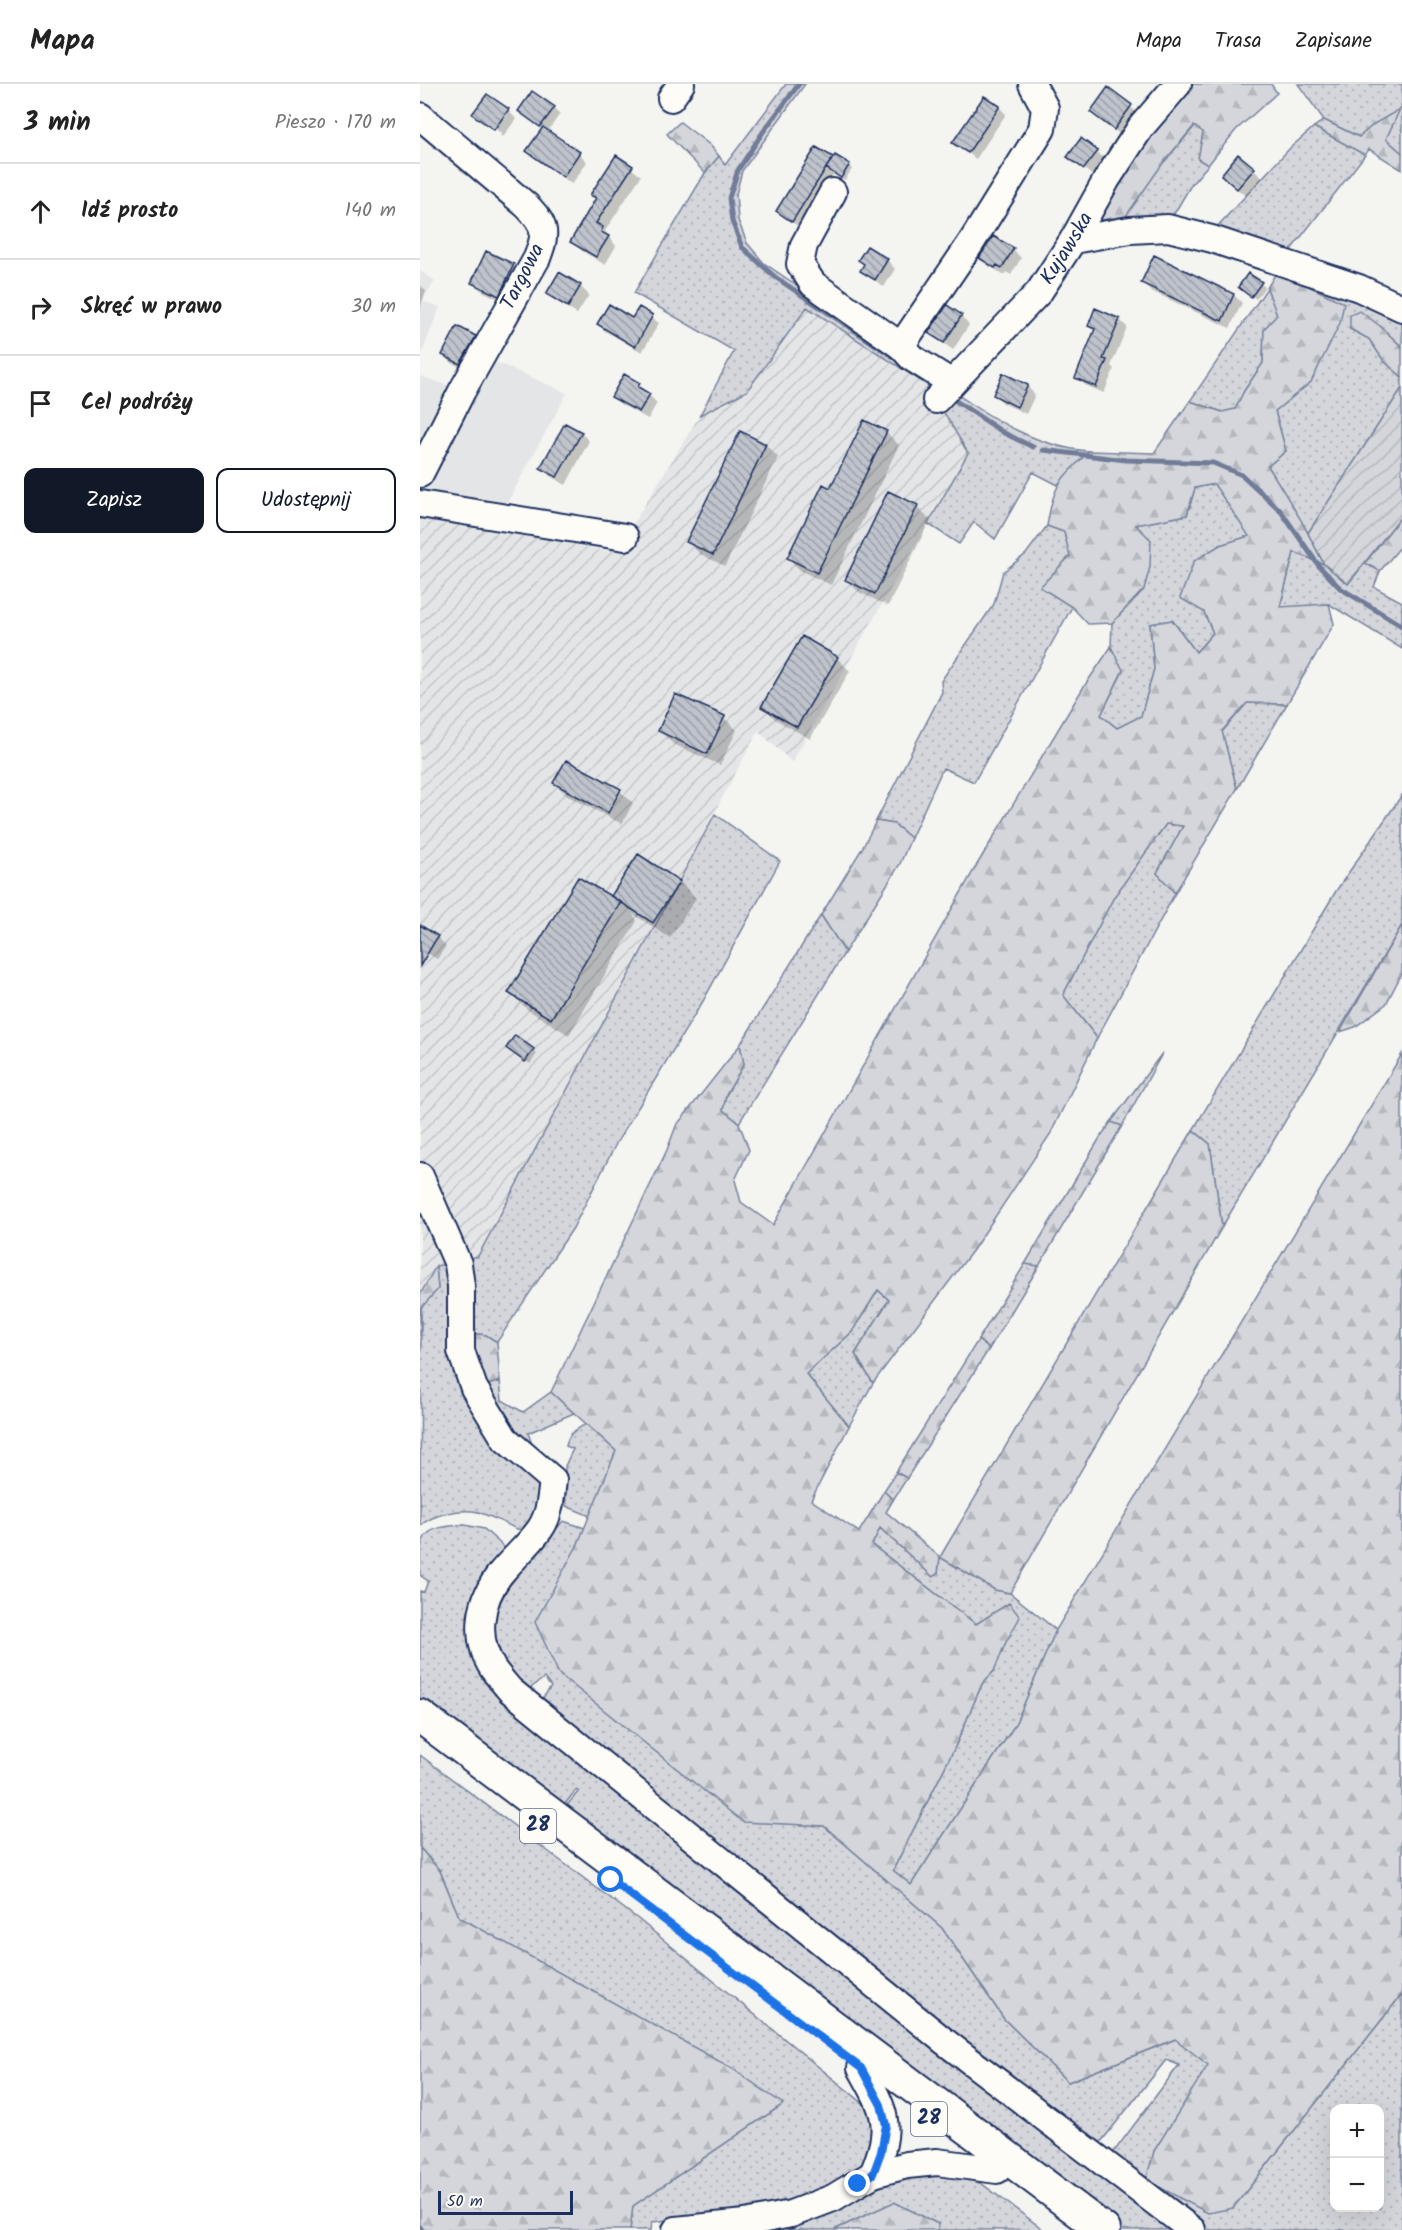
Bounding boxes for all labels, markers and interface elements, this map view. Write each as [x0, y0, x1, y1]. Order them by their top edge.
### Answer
text: Mapa [30, 19, 95, 64]
text: Mapa [1136, 25, 1182, 58]
text: Trasa [1215, 25, 1262, 58]
text: Zapisane [1295, 25, 1372, 58]
text: 3 min [24, 102, 91, 144]
text: Pieszo · 170 m [275, 107, 396, 139]
text: Idź prosto [81, 194, 178, 229]
icon: ahead [24, 195, 57, 228]
text: 140 m [345, 195, 396, 227]
street label: Kujawska [1031, 206, 1102, 291]
street label: Targowa [492, 238, 554, 316]
text: Skręć w prawo [81, 290, 222, 325]
icon: right [24, 291, 57, 324]
text: 30 m [351, 291, 396, 323]
text: Cel podróży [81, 386, 193, 421]
icon: arrive [24, 387, 57, 420]
button: Zapisz [24, 468, 204, 533]
button: Udostępnij [216, 468, 396, 533]
road number: 28 [520, 1809, 556, 1843]
route start [597, 1866, 623, 1892]
road number: 28 [911, 2102, 947, 2136]
map controls [1330, 2104, 1384, 2212]
button: + [1330, 2104, 1384, 2158]
button: − [1330, 2158, 1384, 2212]
route end [844, 2170, 870, 2196]
scale bar [438, 2188, 573, 2216]
text: 50 m [447, 2189, 483, 2214]

